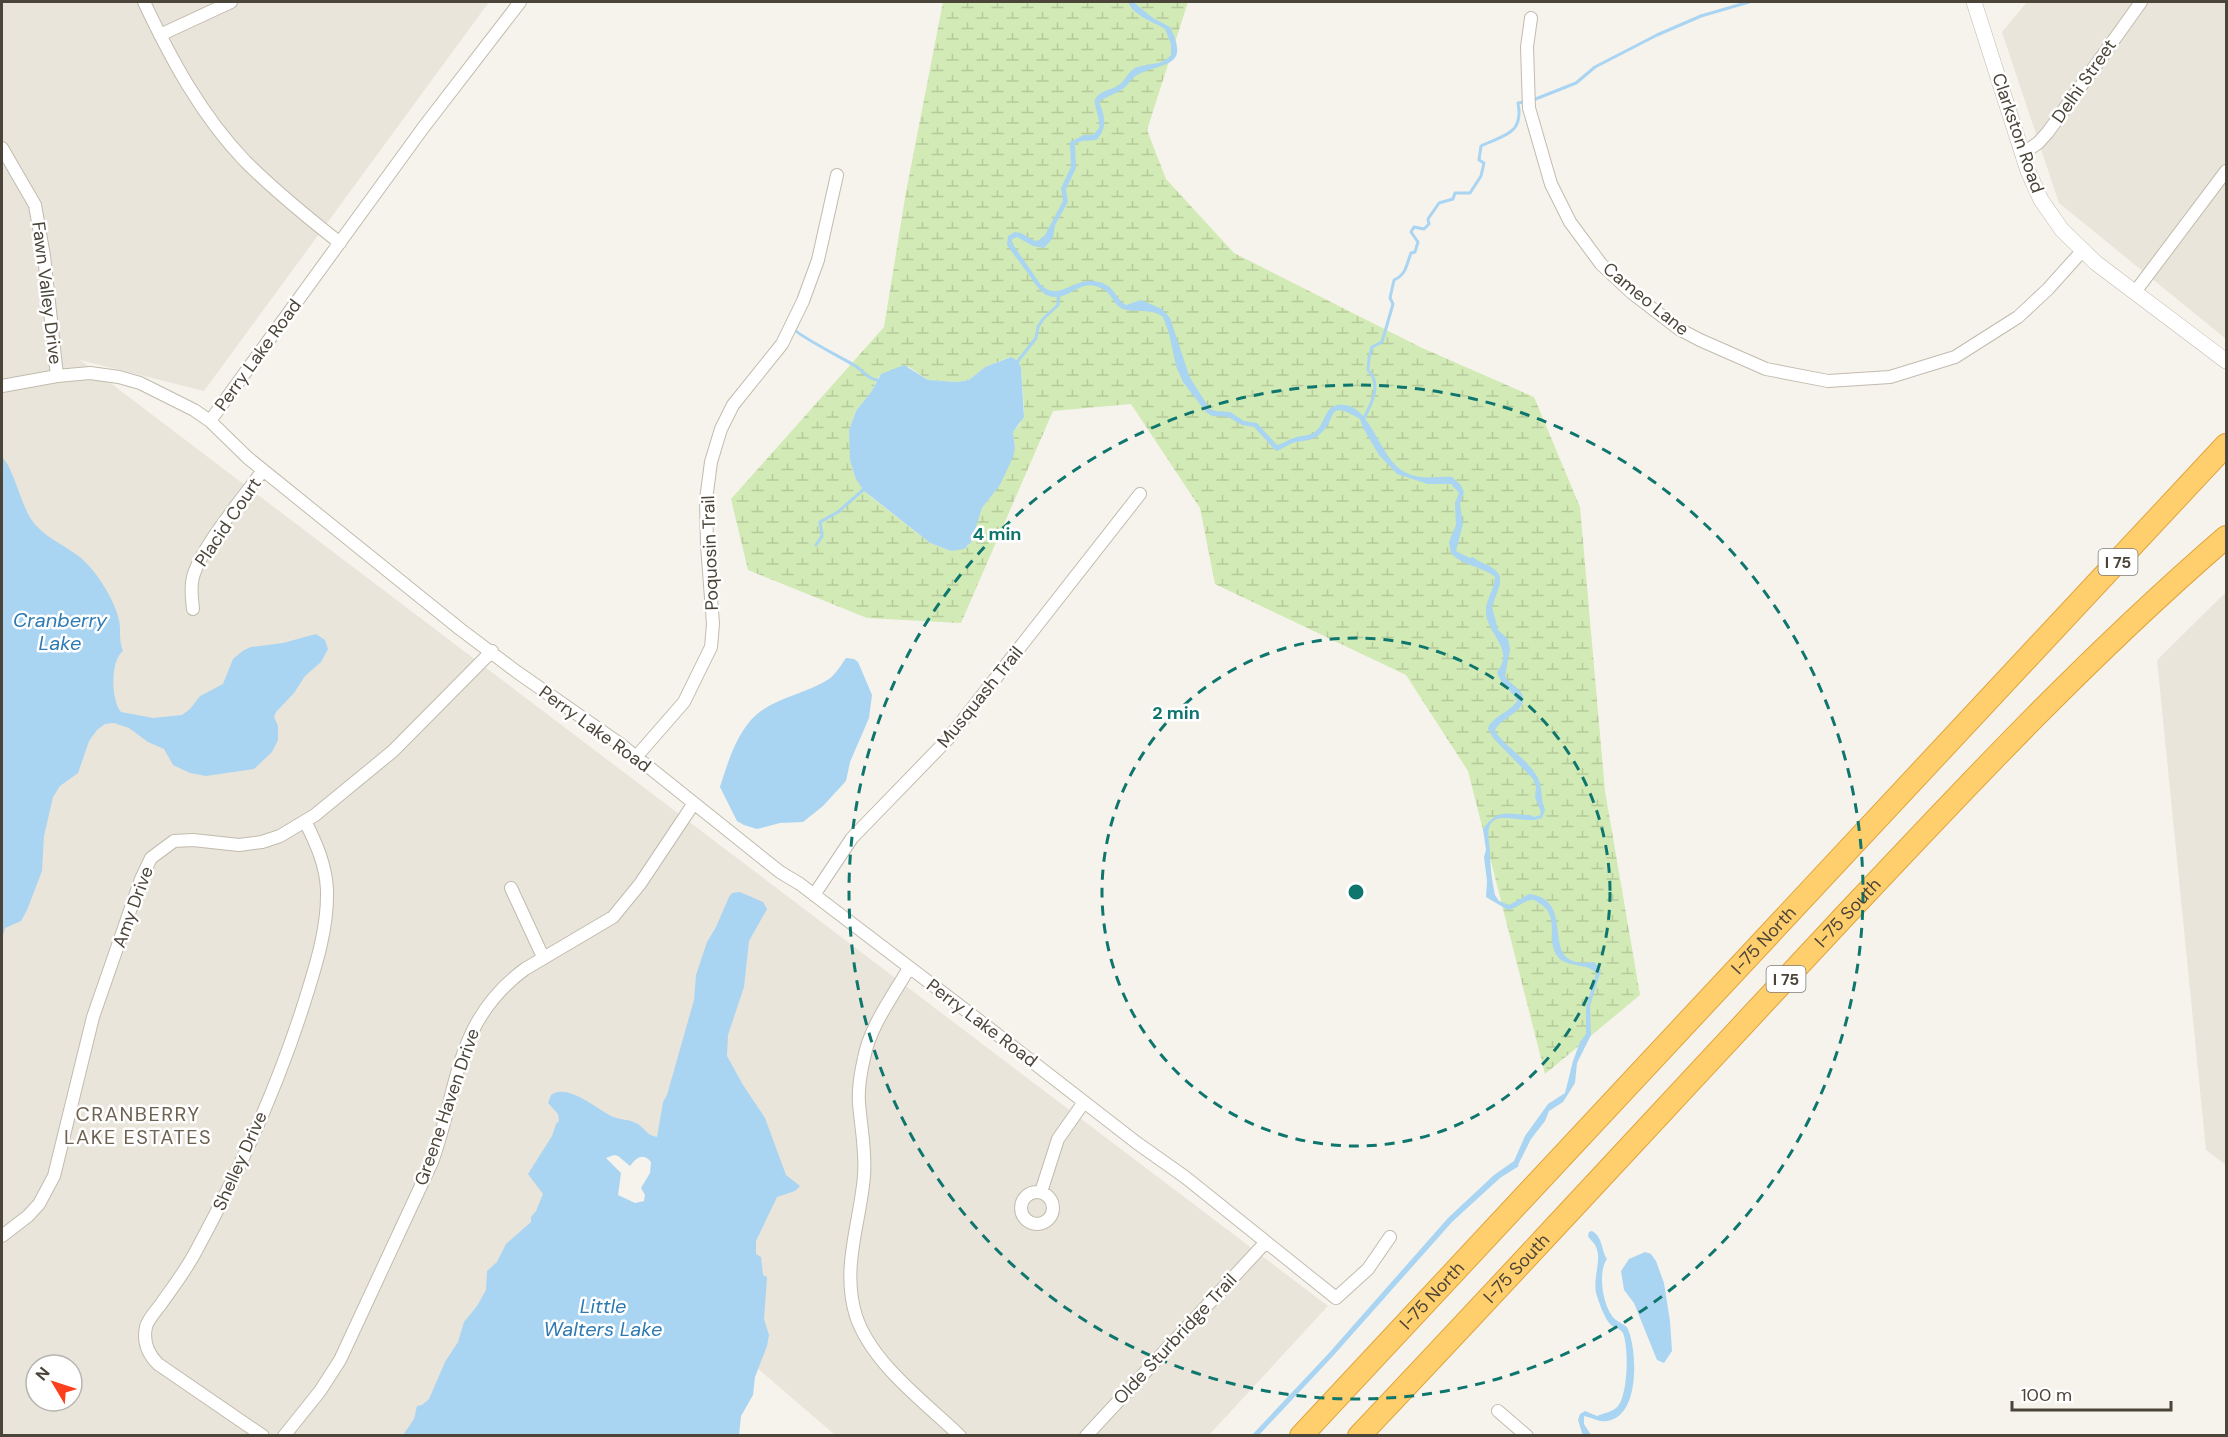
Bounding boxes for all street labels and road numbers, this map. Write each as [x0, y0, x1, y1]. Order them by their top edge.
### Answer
street label: Delhi Street [2046, 34, 2122, 128]
street label: Clarkston Road [1986, 70, 2050, 196]
street label: Fawn Valley Drive [26, 220, 68, 366]
street label: Cameo Lane [1598, 257, 1694, 341]
street label: Perry Lake Road [209, 294, 307, 416]
street label: Placid Court [189, 473, 267, 571]
street label: Poquosin Trail [696, 495, 724, 611]
road number: I 75 [2098, 549, 2138, 575]
street label: Musquash Trail [932, 641, 1028, 753]
street label: Perry Lake Road [534, 680, 656, 778]
street label: Amy Drive [107, 863, 159, 951]
street label: I-75 South [1809, 873, 1886, 953]
street label: I-75 North [1726, 901, 1801, 980]
road number: I 75 [1766, 966, 1806, 992]
street label: Perry Lake Road [922, 973, 1042, 1073]
street label: Greene Haven Drive [409, 1025, 485, 1189]
street label: Shelley Drive [207, 1108, 273, 1214]
street label: I-75 South [1478, 1228, 1555, 1308]
street label: I-75 North [1394, 1256, 1470, 1335]
street label: Olde Sturbridge Trail [1108, 1268, 1242, 1410]

